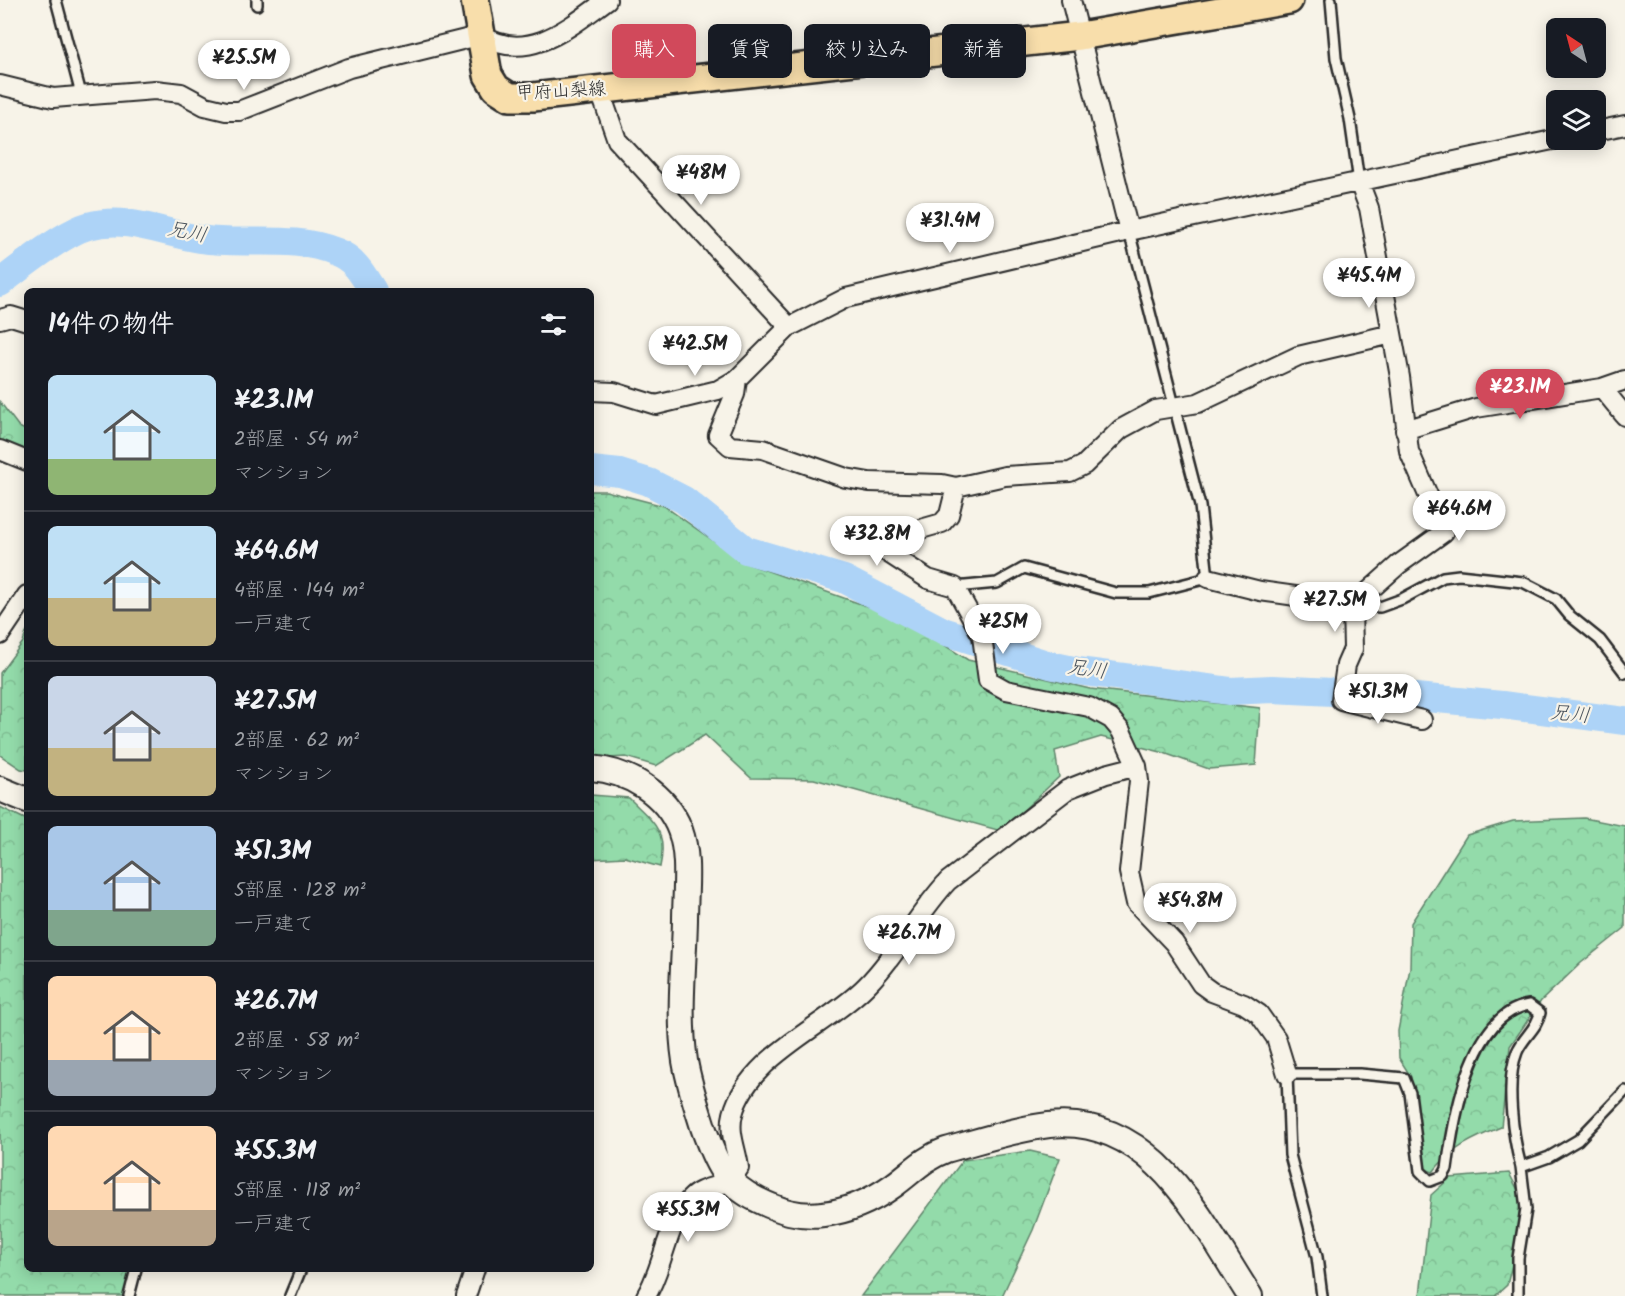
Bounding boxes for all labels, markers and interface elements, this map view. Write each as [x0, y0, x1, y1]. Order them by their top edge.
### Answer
north arrow [1546, 18, 1606, 78]
map controls [1546, 18, 1606, 150]
chip: 購入 [612, 24, 696, 78]
chip: 賃貸 [708, 24, 792, 78]
chip: 絞り込み [804, 24, 930, 78]
chip: 新着 [942, 24, 1026, 78]
pin: ¥25.5M [195, 40, 293, 91]
text: ¥25.5M [212, 43, 276, 75]
street label: 甲府山梨線 [515, 75, 607, 109]
button: layers [1546, 90, 1606, 150]
pin: ¥48M [665, 155, 737, 206]
text: ¥48M [676, 158, 726, 190]
pin: ¥31.4M [901, 203, 999, 254]
text: ¥31.4M [920, 206, 980, 238]
water label: 兄川 [164, 213, 210, 253]
pin: ¥45.4M [1320, 258, 1418, 309]
text: ¥45.4M [1337, 261, 1401, 293]
text: 14件の物件 [48, 304, 174, 346]
icon: filters [537, 308, 570, 341]
pin: ¥42.5M [646, 326, 744, 377]
text: ¥42.5M [663, 329, 727, 361]
pin: ¥23.1M [1471, 369, 1569, 420]
text: ¥23.1M [1490, 372, 1550, 404]
text: ¥23.1M [234, 380, 313, 422]
icon: home [96, 399, 168, 471]
text: 2部屋 · 54 m² [234, 424, 358, 456]
text: マンション [234, 458, 333, 490]
pin: ¥64.6M [1410, 491, 1508, 542]
text: ¥64.6M [1427, 494, 1491, 526]
pin: ¥32.8M [828, 516, 926, 567]
text: ¥32.8M [844, 519, 910, 551]
text: ¥64.6M [234, 531, 318, 573]
icon: home [96, 550, 168, 622]
text: 4部屋 · 144 m² [234, 575, 364, 607]
pin: ¥27.5M [1286, 582, 1384, 633]
text: ¥27.5M [1303, 585, 1367, 617]
pin: ¥25M [967, 604, 1039, 655]
text: ¥25M [978, 607, 1028, 639]
text: 一戸建て [234, 609, 314, 641]
water label: 兄川 [1065, 651, 1109, 689]
pin: ¥51.3M [1329, 674, 1427, 725]
text: ¥51.3M [1348, 677, 1408, 709]
text: ¥27.5M [234, 681, 316, 723]
water label: 兄川 [1548, 697, 1592, 733]
icon: home [96, 700, 168, 772]
text: 2部屋 · 62 m² [234, 725, 359, 757]
text: マンション [234, 759, 333, 791]
text: ¥51.3M [234, 831, 311, 873]
icon: home [96, 850, 168, 922]
text: 5部屋 · 128 m² [234, 875, 366, 907]
pin: ¥54.8M [1141, 883, 1239, 934]
text: ¥54.8M [1158, 886, 1222, 918]
text: 一戸建て [234, 909, 314, 941]
pin: ¥26.7M [860, 915, 958, 966]
text: ¥26.7M [877, 918, 941, 950]
text: ¥26.7M [234, 981, 317, 1023]
icon: home [96, 1000, 168, 1072]
text: 2部屋 · 58 m² [234, 1025, 359, 1057]
text: マンション [234, 1059, 333, 1091]
text: ¥55.3M [234, 1131, 316, 1173]
icon: home [96, 1150, 168, 1222]
text: 5部屋 · 118 m² [234, 1175, 360, 1207]
pin: ¥55.3M [639, 1192, 737, 1243]
text: ¥55.3M [656, 1195, 720, 1227]
text: 一戸建て [234, 1209, 314, 1241]

